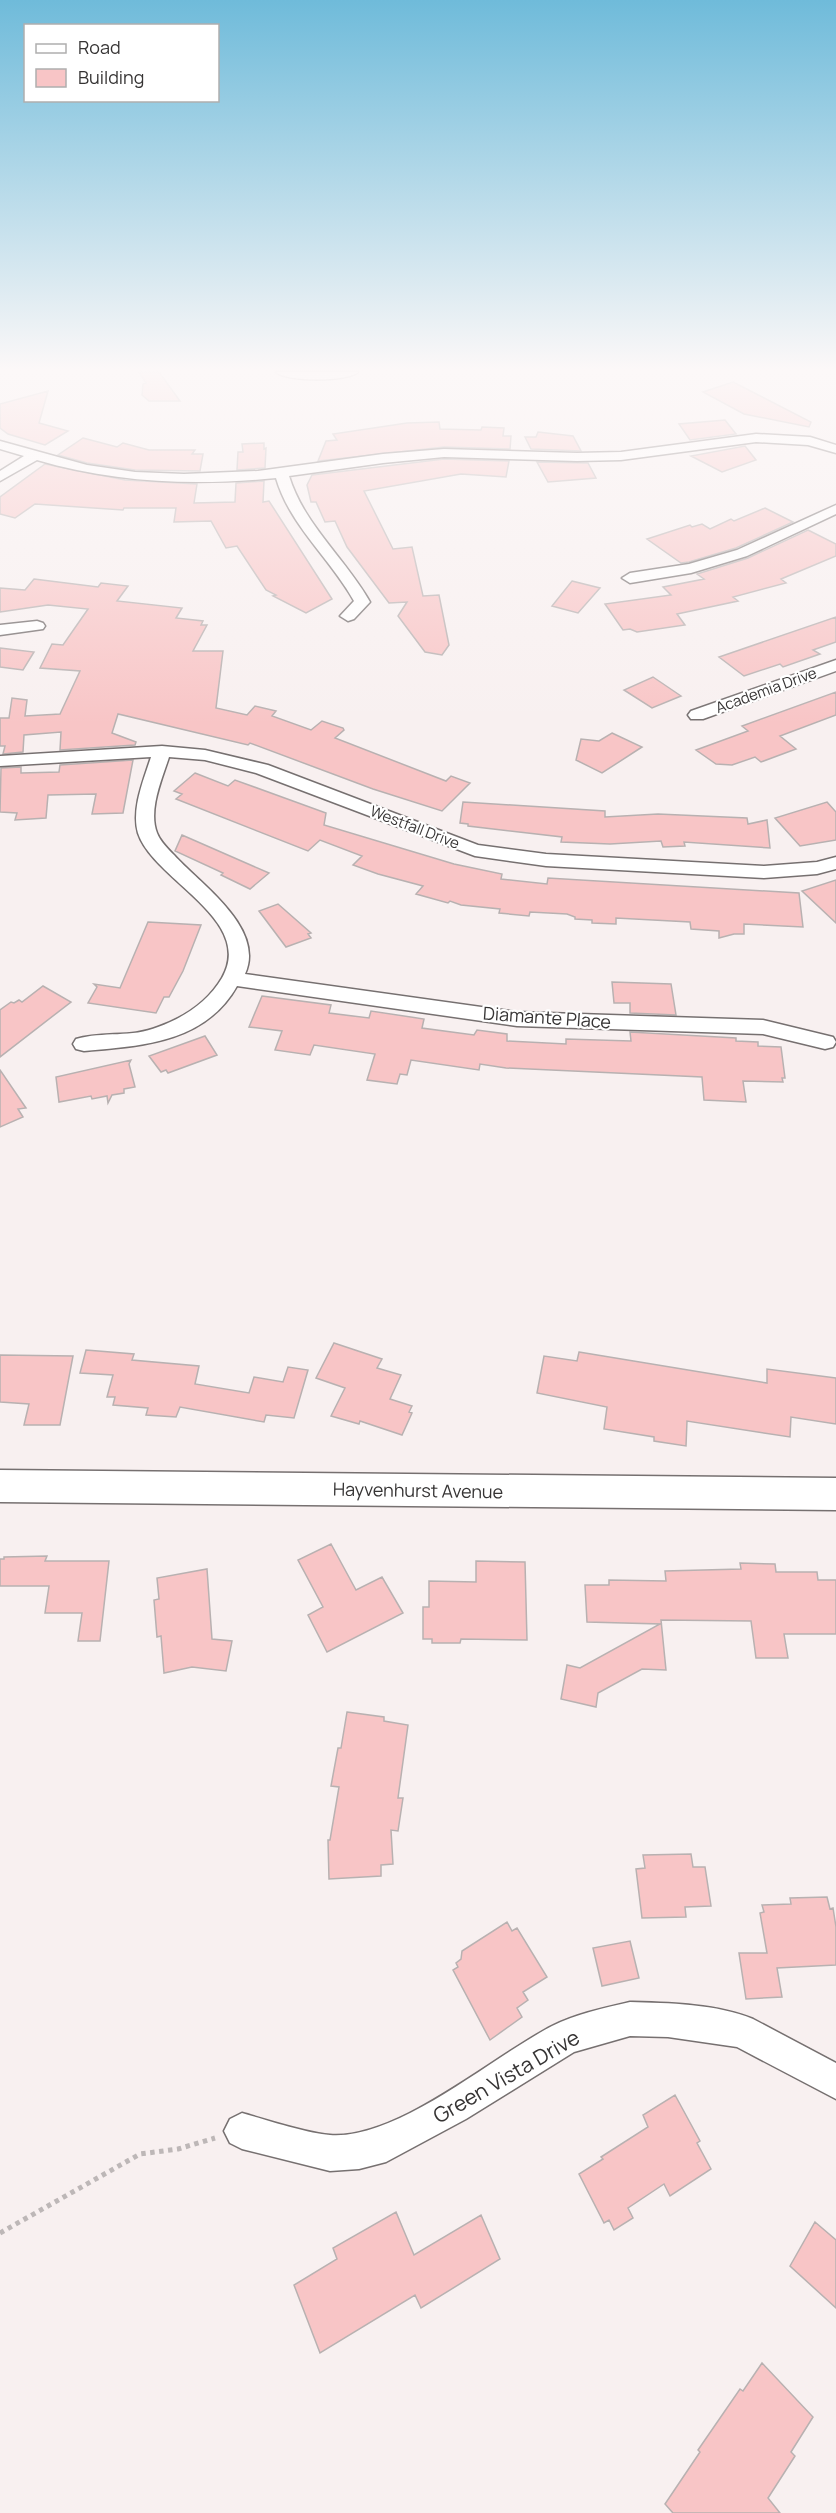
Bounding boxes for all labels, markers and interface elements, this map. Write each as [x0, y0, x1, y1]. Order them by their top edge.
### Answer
legend [24, 24, 219, 102]
text: Road [78, 35, 121, 59]
text: Building [78, 65, 144, 89]
street label: Academia Drive [713, 662, 820, 718]
street label: Westfall Drive [367, 800, 463, 854]
street label: Diamante Place [482, 1001, 612, 1033]
street label: Hayvenhurst Avenue [333, 1477, 503, 1503]
street label: Green Vista Drive [428, 2023, 584, 2129]

